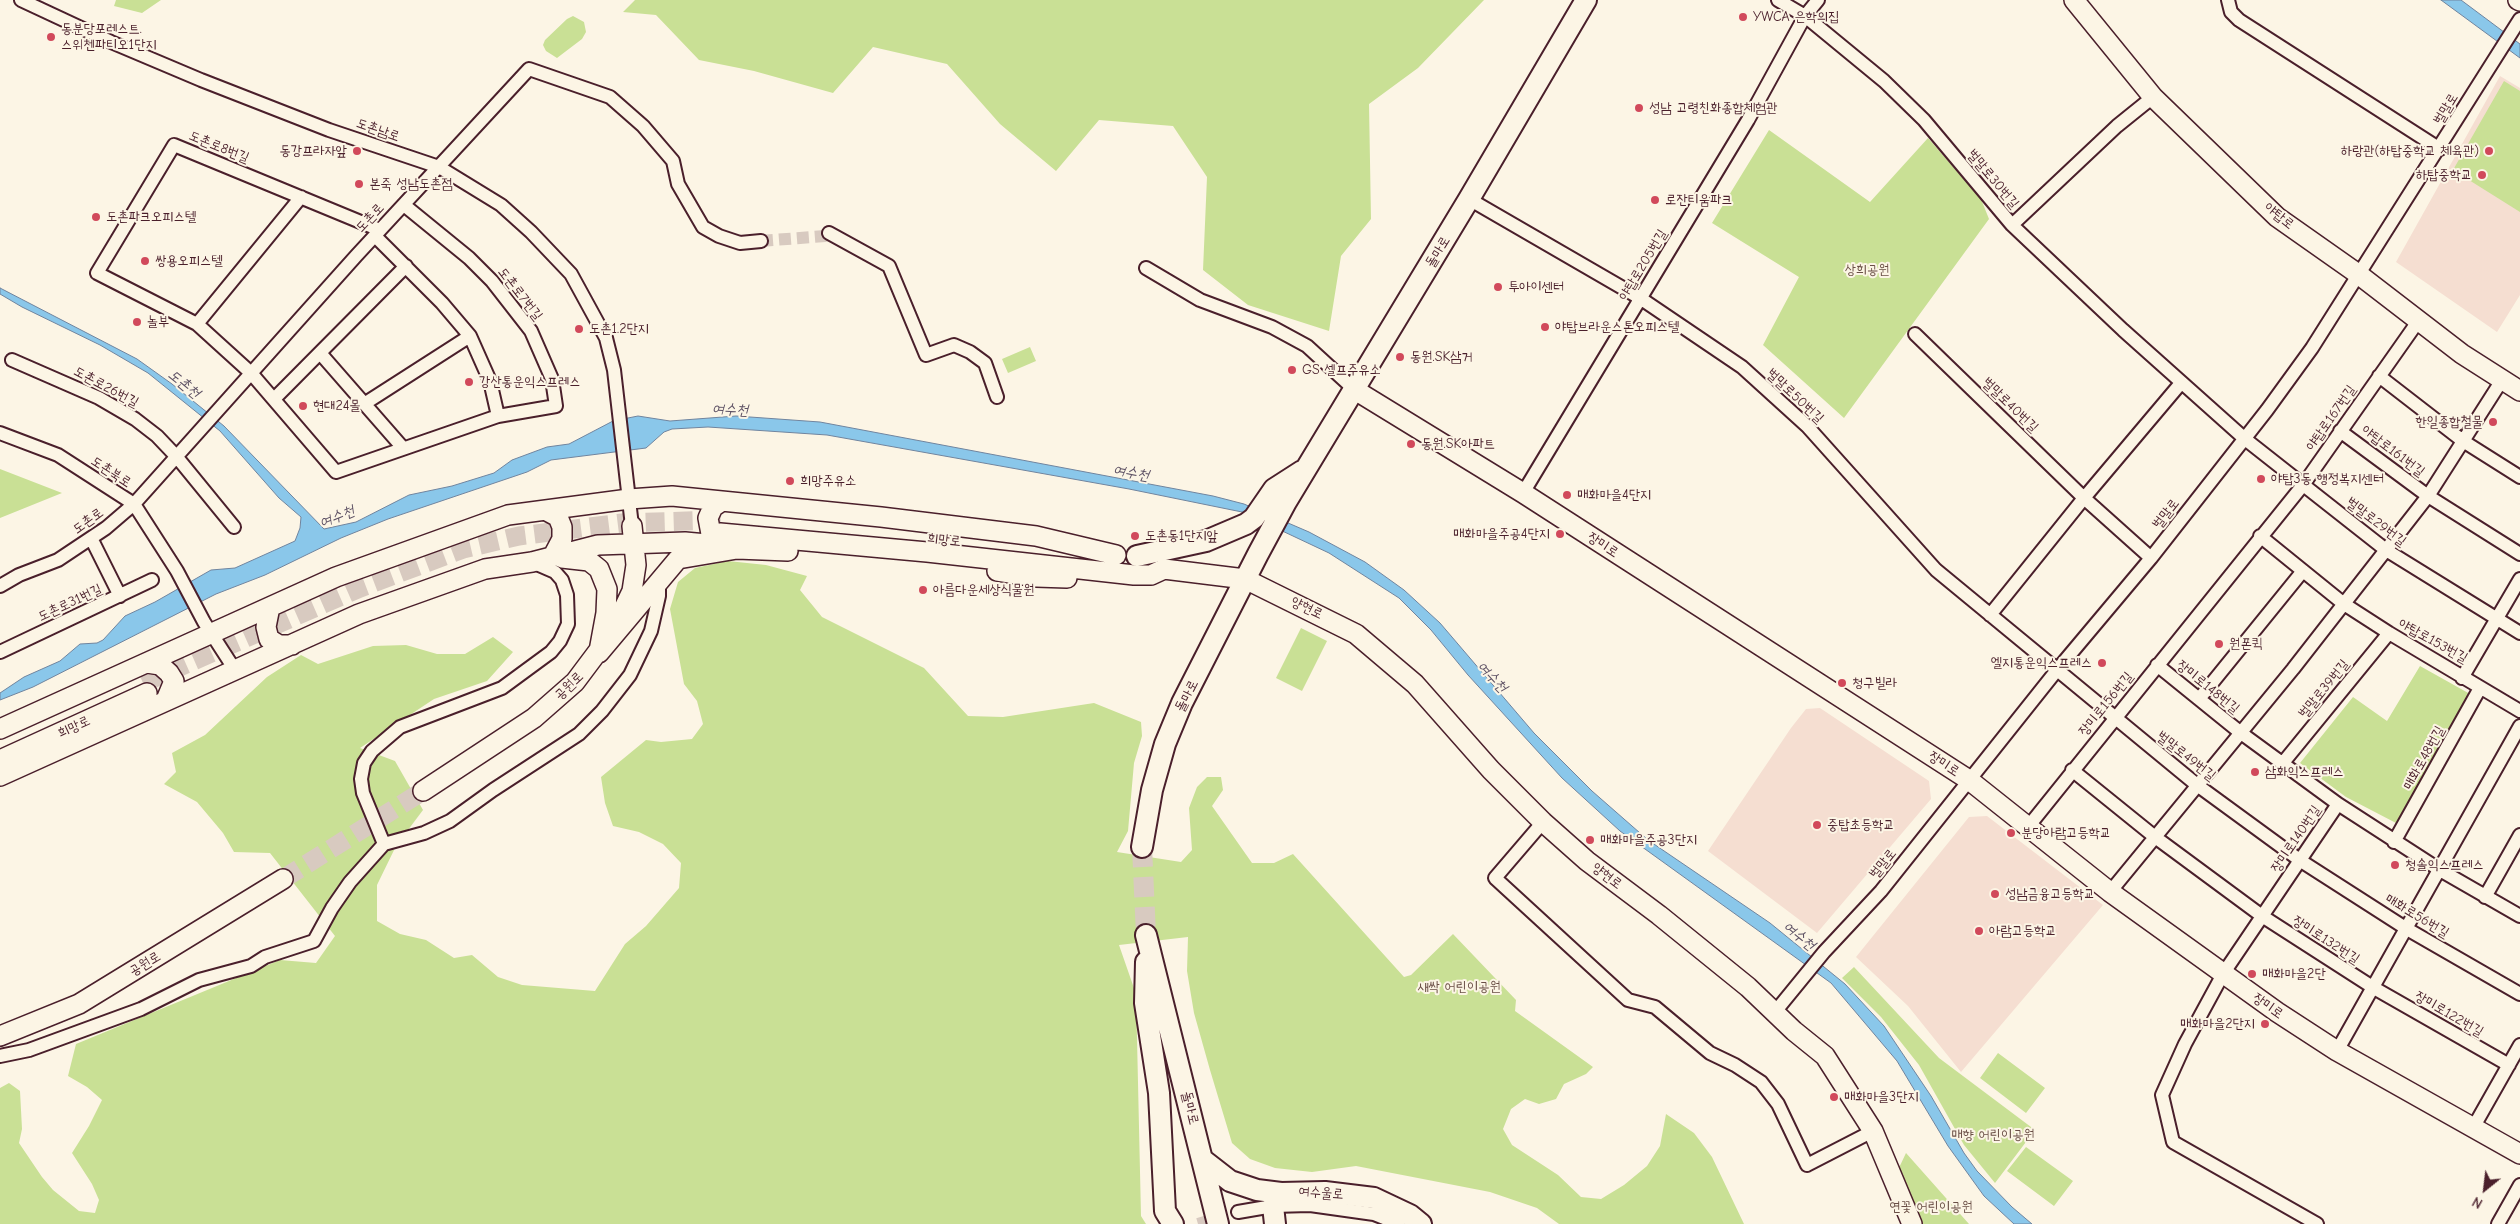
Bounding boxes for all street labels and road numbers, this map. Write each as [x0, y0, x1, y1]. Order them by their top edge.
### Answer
street label: 벌말로 [2430, 90, 2462, 128]
street label: 도촌남로 [354, 115, 402, 145]
street label: 도촌로8번길 [186, 127, 252, 167]
street label: 벌말로30번길 [1963, 146, 2023, 212]
street label: 야탑로 [2261, 199, 2297, 233]
street label: 도촌로 [352, 200, 388, 236]
street label: 야탑로205번길 [1615, 226, 1671, 304]
street label: 돌마로 [1422, 233, 1454, 271]
street label: 도촌로7번길 [494, 264, 546, 324]
street label: 도촌로26번길 [71, 363, 141, 411]
street label: 벌말로50번길 [1763, 365, 1827, 427]
street label: 벌말로40번길 [1978, 374, 2042, 436]
street label: 야탑로167번길 [2302, 382, 2360, 454]
street label: 야탑로161번길 [2358, 422, 2428, 480]
street label: 도촌북로 [88, 453, 134, 491]
street label: 벌말로29번길 [2343, 494, 2409, 550]
street label: 벌말로 [2149, 496, 2183, 532]
street label: 도촌로 [69, 504, 107, 538]
street label: 장미로 [1584, 529, 1622, 561]
street label: 희망로 [926, 530, 962, 550]
street label: 도촌로31번길 [35, 581, 105, 625]
street label: 양현로 [1288, 593, 1326, 623]
street label: 야탑로153번길 [2395, 615, 2471, 667]
street label: 벌말로39번길 [2295, 656, 2353, 722]
street label: 장미로148번길 [2173, 657, 2243, 717]
street label: 공원로 [551, 668, 587, 704]
street label: 장미로156번길 [2075, 669, 2137, 739]
street label: 돌마로 [1172, 677, 1202, 715]
street label: 희망로 [55, 712, 93, 742]
street label: 매화로48번길 [2400, 723, 2448, 793]
street label: 벌말로49번길 [2153, 728, 2219, 784]
street label: 장미로 [1925, 748, 1963, 780]
street label: 장미로140번길 [2267, 802, 2325, 876]
street label: 벌말로 [1866, 846, 1900, 882]
street label: 양현로 [1588, 859, 1626, 893]
street label: 매화로56번길 [2382, 890, 2452, 942]
street label: 장미로132번길 [2289, 912, 2363, 968]
street label: 공원로 [126, 948, 164, 980]
street label: 장미로122번길 [2412, 988, 2486, 1040]
street label: 장미로 [2249, 989, 2287, 1023]
street label: 돌마로 [1178, 1090, 1202, 1126]
street label: 여수울로 [1298, 1183, 1344, 1203]

